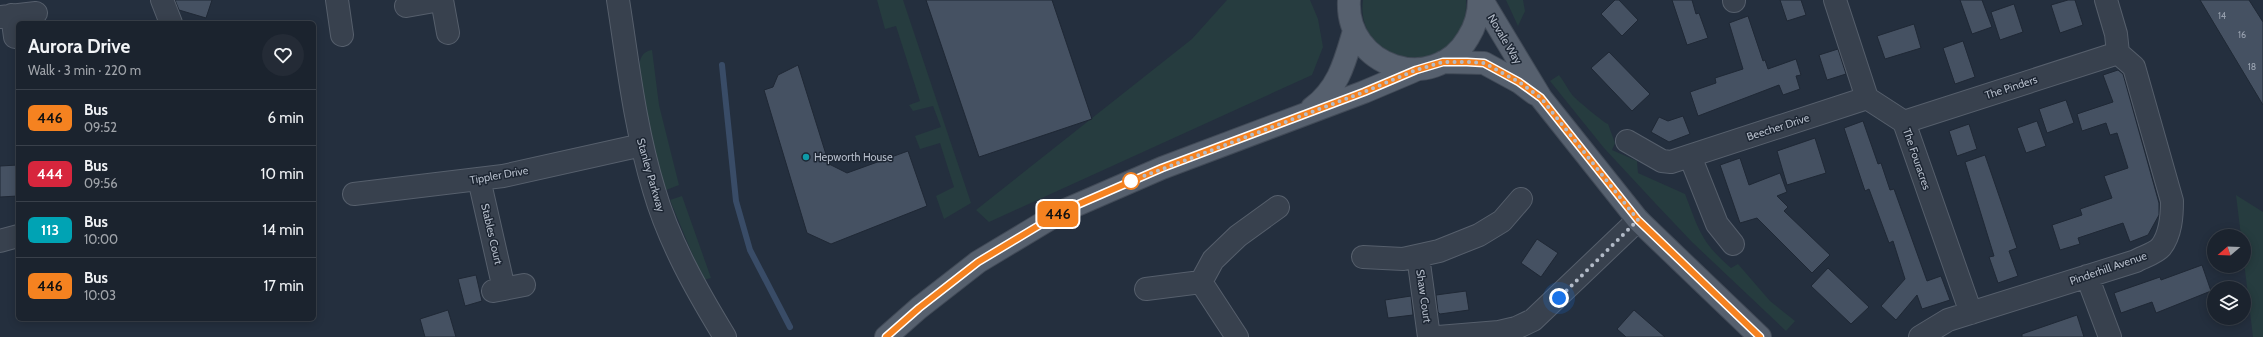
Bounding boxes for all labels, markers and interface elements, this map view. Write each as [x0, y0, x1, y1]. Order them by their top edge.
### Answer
house number: 14 [2218, 10, 2226, 21]
street label: Novale Way [1485, 12, 1525, 67]
house number: 16 [2238, 29, 2246, 40]
button: heart [262, 34, 304, 76]
text: Aurora Drive [28, 35, 130, 58]
house number: 18 [2248, 61, 2256, 72]
text: Walk · 3 min · 220 m [28, 62, 141, 78]
street label: The Pinders [1983, 72, 2039, 102]
text: Bus [84, 101, 108, 119]
text: 446 [37, 109, 63, 127]
text: 6 min [267, 109, 304, 127]
street label: Beecher Drive [1745, 110, 1811, 144]
text: 09:52 [84, 119, 117, 135]
street label: The Fouracres [1900, 126, 1934, 192]
street label: Stanley Parkway [634, 137, 668, 214]
place label: Hepworth House [814, 150, 893, 164]
marker: Hepworth House [801, 152, 811, 162]
text: Bus [84, 157, 108, 175]
street label: Tippler Drive [469, 163, 530, 187]
text: 444 [37, 165, 63, 183]
text: 10 min [261, 165, 304, 183]
unlabelled marker [1122, 172, 1140, 190]
text: 09:56 [84, 175, 118, 191]
line badge: 446 [1035, 201, 1081, 227]
street label: Stables Court [478, 202, 506, 266]
text: 446 [1045, 205, 1071, 223]
text: Bus [84, 213, 108, 231]
text: 113 [41, 221, 59, 239]
text: 14 min [262, 221, 304, 239]
north arrow [2207, 229, 2251, 273]
map controls [2207, 229, 2251, 325]
text: 10:00 [84, 231, 118, 247]
street label: Pinderhill Avenue [2068, 248, 2149, 288]
text: Bus [84, 269, 108, 287]
street label: Shaw Court [1413, 269, 1435, 324]
text: 446 [37, 277, 63, 295]
text: 17 min [263, 277, 304, 295]
button: layers [2207, 281, 2251, 325]
text: 10:03 [84, 287, 116, 303]
your location [1549, 288, 1569, 308]

